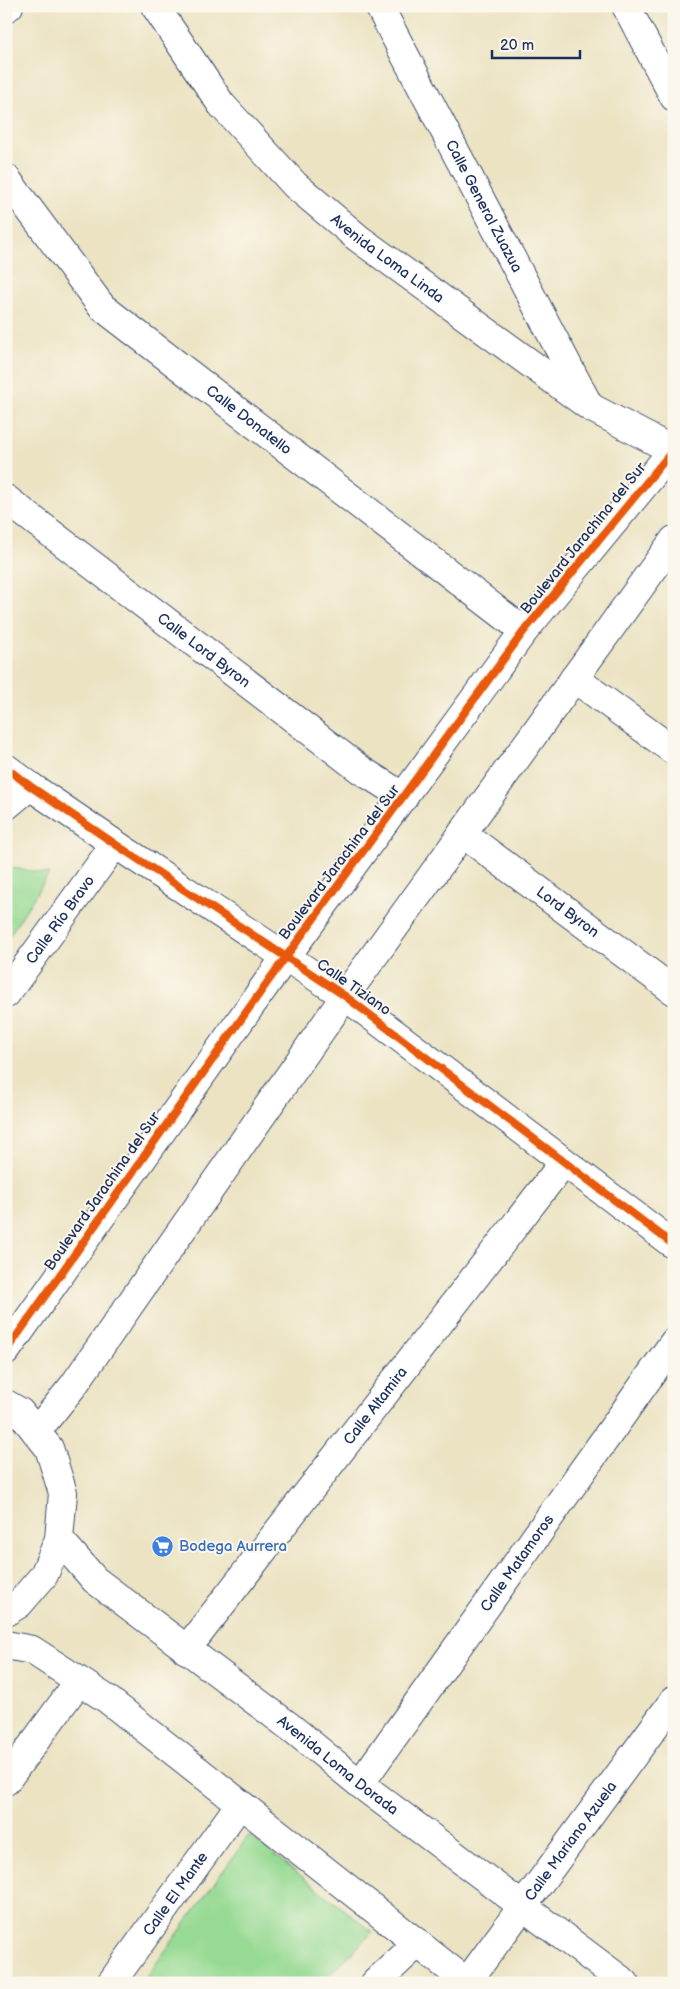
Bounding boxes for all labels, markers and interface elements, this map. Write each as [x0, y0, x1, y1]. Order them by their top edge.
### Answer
scale bar [492, 28, 580, 60]
text: 20 m [500, 36, 534, 55]
street label: Calle General Zuazua [441, 137, 526, 276]
street label: Avenida Loma Linda [326, 210, 448, 308]
street label: Calle Donatello [202, 381, 295, 459]
street label: Boulevard Jarachina del Sur [516, 458, 651, 618]
street label: Calle Lord Byron [153, 609, 254, 692]
street label: Boulevard Jarachina del Sur [275, 780, 404, 944]
street label: Calle Río Bravo [22, 872, 99, 968]
street label: Lord Byron [532, 883, 603, 942]
street label: Calle Tiziano [313, 955, 395, 1020]
street label: Boulevard Jarachina del Sur [40, 1108, 165, 1274]
street label: Calle Altamira [339, 1363, 412, 1449]
street label: Calle Matamoros [476, 1511, 559, 1616]
supermarket icon: Bodega Aurrera [151, 1534, 175, 1558]
place label: Bodega Aurrera [179, 1537, 287, 1556]
street label: Avenida Loma Dorada [273, 1712, 402, 1819]
street label: Calle Mariano Azuela [521, 1778, 621, 1905]
street label: Calle El Mante [139, 1848, 212, 1940]

